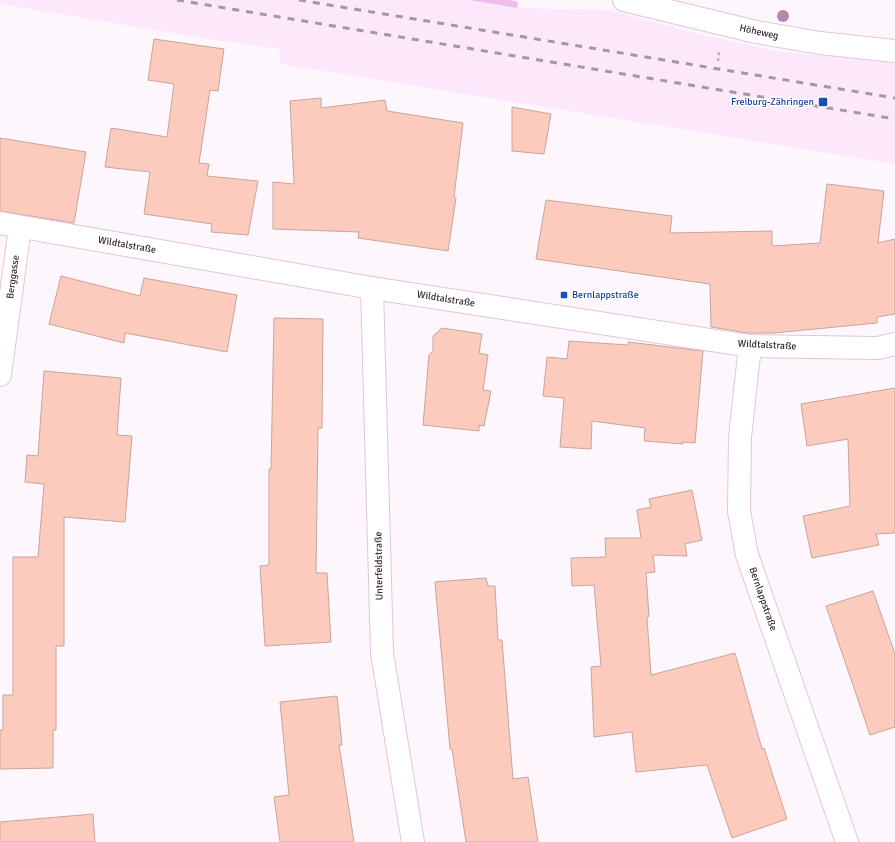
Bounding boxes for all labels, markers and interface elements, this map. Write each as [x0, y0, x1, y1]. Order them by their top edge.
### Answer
street label: Höheweg [738, 22, 780, 42]
place label: Freiburg-Zähringen [731, 96, 814, 108]
marker: Freiburg-Zähringen [817, 96, 829, 108]
street label: Wildtalstraße [97, 234, 157, 256]
street label: Berggasse [4, 254, 22, 300]
street label: Wildtalstraße [416, 288, 476, 310]
place label: Bernlappstraße [572, 289, 639, 301]
marker: Bernlappstraße [559, 290, 569, 300]
street label: Wildtalstraße [737, 337, 797, 353]
street label: Unterfeldstraße [372, 531, 386, 601]
street label: Bernlappstraße [746, 566, 780, 632]

